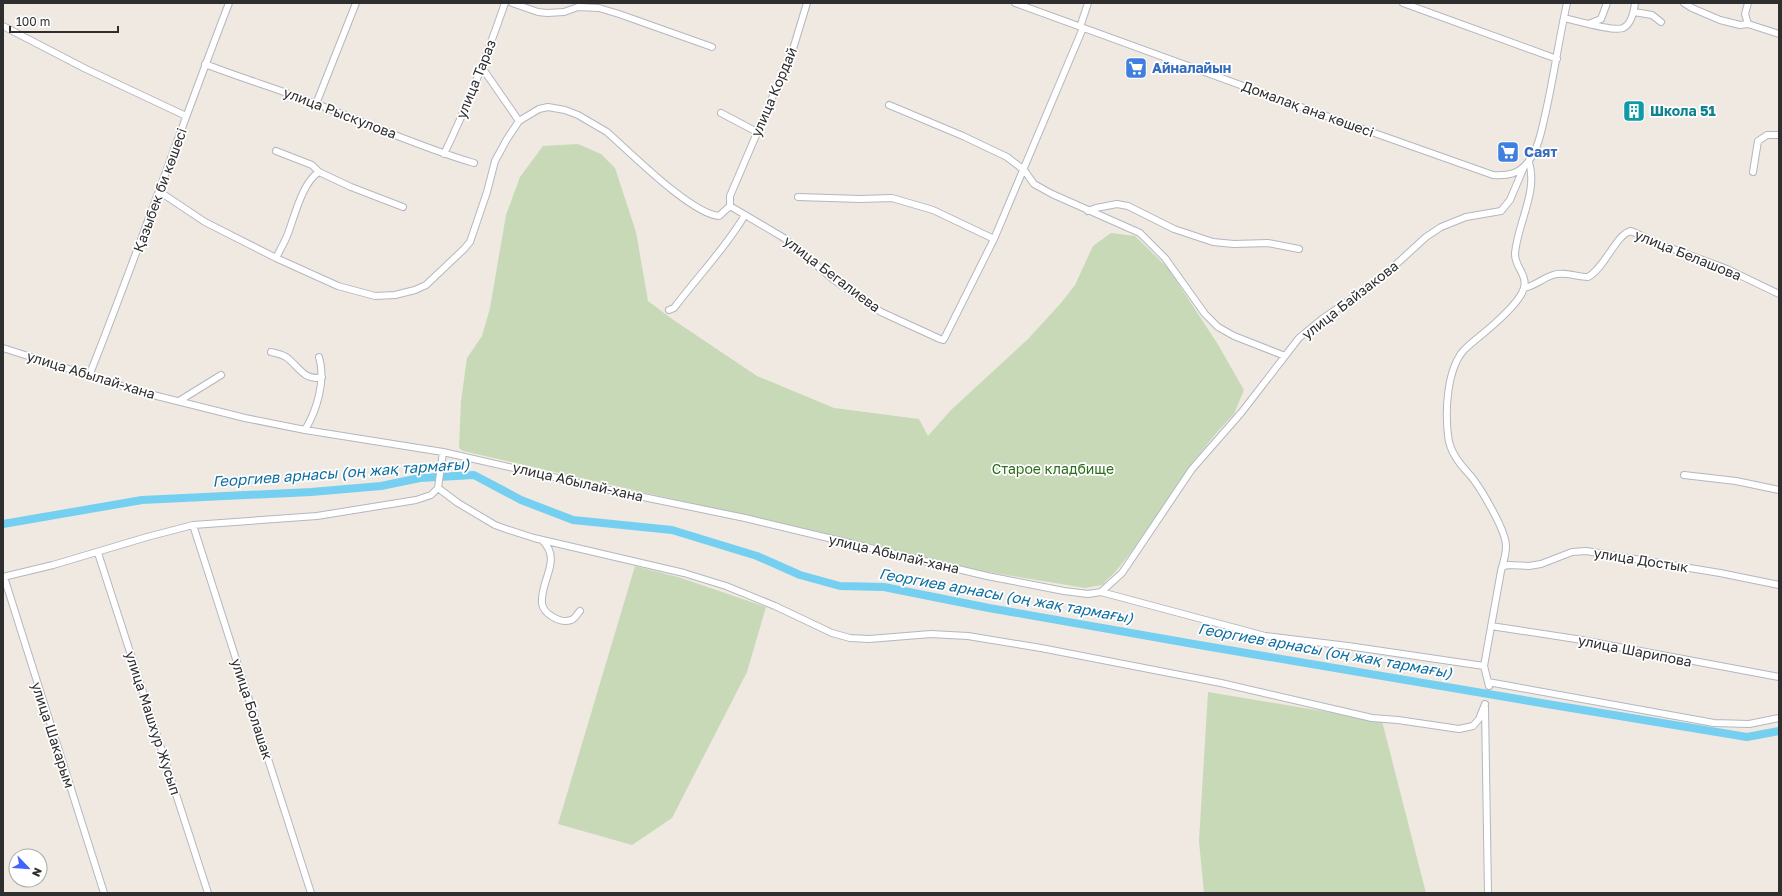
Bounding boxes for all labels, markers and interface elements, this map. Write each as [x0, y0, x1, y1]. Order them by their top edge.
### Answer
scale bar [10, 8, 118, 34]
text: 100 m [16, 14, 50, 29]
street label: улица Тараз [452, 37, 499, 121]
street label: улица Кордай [747, 44, 800, 139]
supermarket icon: Айналайын [1123, 55, 1149, 81]
place label: Айналайын [1152, 59, 1231, 76]
street label: Домалақ ана көшесі [1240, 77, 1376, 140]
street label: улица Рыскулова [281, 83, 399, 142]
building icon: Школа 51 [1621, 98, 1647, 124]
place label: Школа 51 [1650, 102, 1716, 119]
street label: Қазыбек би көшесі [129, 125, 190, 254]
supermarket icon: Саят [1495, 139, 1521, 165]
place label: Саят [1524, 143, 1558, 160]
street label: улица Белашова [1632, 225, 1744, 284]
street label: улица Бегалиева [781, 232, 884, 316]
street label: улица Байзакова [1298, 257, 1401, 342]
street label: улица Абылай-хана [25, 347, 158, 402]
water label: Георгиев арнасы (оң жақ тармағы) [212, 454, 470, 490]
street label: улица Абылай-хана [511, 458, 645, 505]
park label: Старое кладбище [992, 460, 1114, 477]
street label: улица Абылай-хана [827, 530, 961, 577]
street label: улица Достык [1592, 544, 1690, 575]
water label: Георгиев арнасы (оң жақ тармағы) [878, 564, 1135, 626]
water label: Георгиев арнасы (оң жақ тармағы) [1197, 619, 1454, 681]
street label: улица Шарипова [1577, 631, 1694, 670]
street label: улица Машхур Жусып [122, 649, 185, 797]
street label: улица Болашак [228, 656, 277, 762]
street label: улица Шакарым [28, 680, 79, 790]
north arrow [8, 848, 48, 888]
text: N [30, 866, 45, 879]

